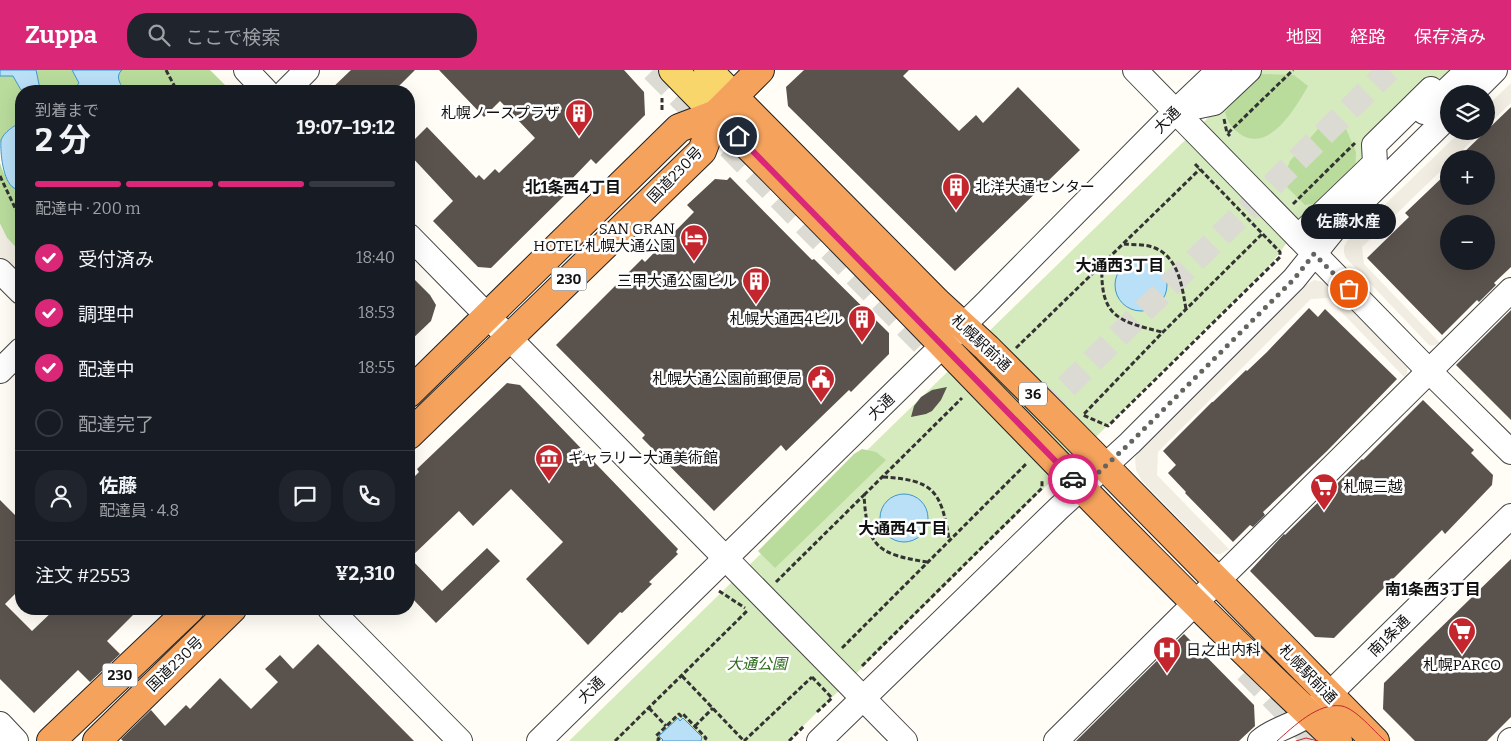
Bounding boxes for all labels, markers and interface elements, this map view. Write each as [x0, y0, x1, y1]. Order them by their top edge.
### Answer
search box [127, 13, 477, 58]
text: Zuppa [25, 21, 97, 49]
icon: search [145, 21, 173, 49]
text: ここで検索 [185, 26, 280, 49]
text: 地図 [1286, 26, 1322, 48]
text: 経路 [1350, 26, 1386, 48]
text: 保存済み [1414, 26, 1486, 48]
map controls [1440, 85, 1495, 270]
button: layers [1440, 85, 1495, 140]
building icon: 札幌ノースプラザ [564, 98, 594, 137]
text: 到着まで [35, 101, 99, 120]
street label: 大通 [1150, 103, 1184, 137]
place label: 札幌ノースプラザ [441, 104, 560, 122]
pin [717, 115, 759, 157]
text: 19:07–19:12 [296, 116, 395, 139]
text: 2 分 [35, 121, 91, 159]
icon: home [724, 122, 752, 150]
street label: 国道230号 [644, 143, 706, 207]
button: + [1440, 150, 1495, 205]
building icon: 北洋大通センター [941, 172, 971, 211]
district label: 北1条西4丁目 [525, 178, 621, 197]
place label: 北洋大通センター [975, 178, 1095, 196]
text: 配達中 · 200 m [35, 199, 140, 218]
callout: 佐藤水産 [1302, 204, 1396, 239]
text: 佐藤水産 [1316, 212, 1381, 231]
button: − [1440, 215, 1495, 270]
place label: SAN GRAN HOTEL 札幌大通公園 [533, 220, 675, 255]
hotel icon: SAN GRAN HOTEL 札幌大通公園 [679, 223, 709, 262]
icon: check [35, 244, 63, 272]
text: 受付済み [78, 248, 154, 271]
text: 18:40 [356, 248, 395, 267]
district label: 大通西3丁目 [1075, 256, 1165, 275]
building icon: 三甲大通公園ビル [741, 266, 771, 305]
road number: 230 [552, 268, 586, 290]
pin [1328, 268, 1370, 310]
place label: 三甲大通公園ビル [617, 272, 737, 290]
icon: bag [1335, 275, 1363, 303]
icon: check [35, 299, 63, 327]
text: 調理中 [78, 303, 135, 326]
text: 18:53 [358, 303, 395, 322]
building icon: 札幌大通西4ビル [847, 304, 877, 343]
place label: 札幌大通西4ビル [729, 310, 843, 328]
street label: 札幌駅前通 [947, 311, 1015, 375]
icon: check [35, 354, 63, 382]
text: 配達中 [78, 358, 135, 381]
text: 18:55 [358, 358, 395, 377]
public building icon: 札幌大通公園前郵便局 [806, 364, 836, 403]
place label: 札幌大通公園前郵便局 [652, 370, 802, 388]
road number: 36 [1019, 382, 1047, 406]
street label: 大通 [864, 390, 898, 424]
text: 配達完了 [78, 413, 154, 436]
museum icon: ギャラリー大通美術館 [534, 443, 564, 482]
place label: ギャラリー大通美術館 [568, 449, 718, 467]
courier [1048, 454, 1098, 504]
icon: car [1059, 465, 1087, 493]
button: person [35, 470, 87, 522]
button: chat [279, 470, 331, 522]
button: phone [343, 470, 395, 522]
supermarket icon: 札幌三越 [1309, 472, 1339, 511]
text: 佐藤 [99, 474, 137, 497]
place label: 札幌三越 [1343, 478, 1403, 496]
text: 配達員 · 4.8 [99, 501, 179, 520]
district label: 大通西4丁目 [858, 519, 948, 538]
text: ¥2,310 [335, 562, 395, 585]
text: 注文 #2553 [35, 564, 131, 587]
district label: 南1条西3丁目 [1385, 580, 1481, 599]
street label: 南1条通 [1365, 612, 1413, 660]
supermarket icon: 札幌PARCO [1447, 616, 1477, 655]
street label: 国道230号 [143, 633, 207, 695]
hospital icon: 日之出内科 [1152, 635, 1182, 674]
place label: 日之出内科 [1186, 641, 1261, 659]
street label: 札幌駅前通 [1275, 641, 1341, 707]
park label: 大通公園 [727, 655, 789, 673]
place label: 札幌PARCO [1423, 656, 1501, 674]
road number: 230 [102, 664, 138, 686]
street label: 大通 [574, 673, 608, 707]

